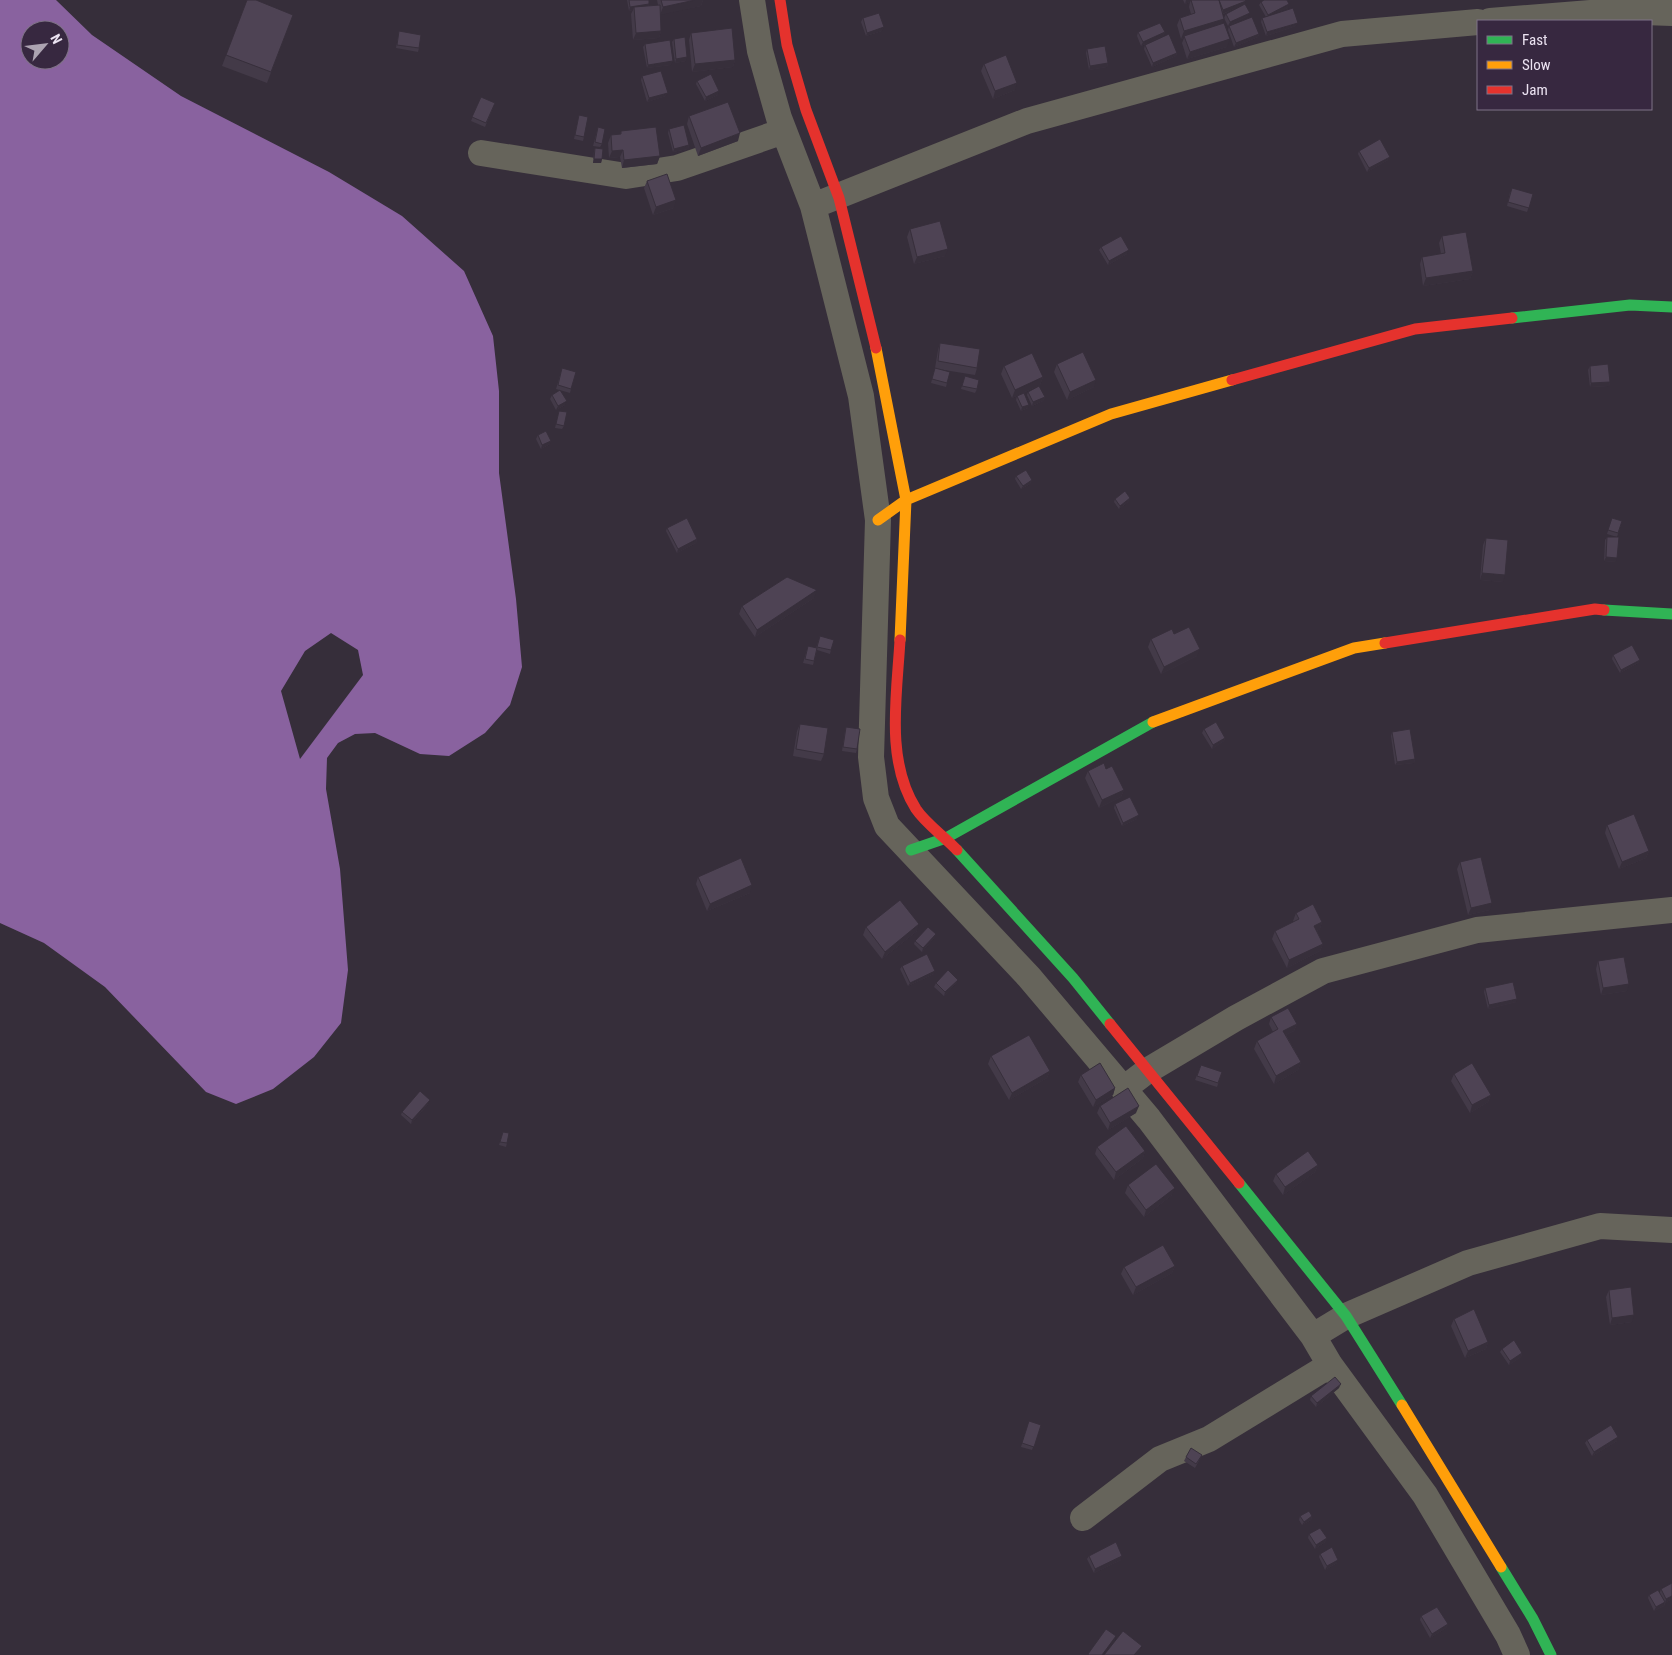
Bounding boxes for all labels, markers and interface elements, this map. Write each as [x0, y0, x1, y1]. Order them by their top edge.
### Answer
north arrow [20, 20, 70, 70]
legend [1477, 20, 1652, 110]
text: N [47, 31, 66, 46]
text: Fast [1522, 31, 1547, 49]
text: Slow [1522, 56, 1551, 74]
text: Jam [1522, 81, 1548, 99]

